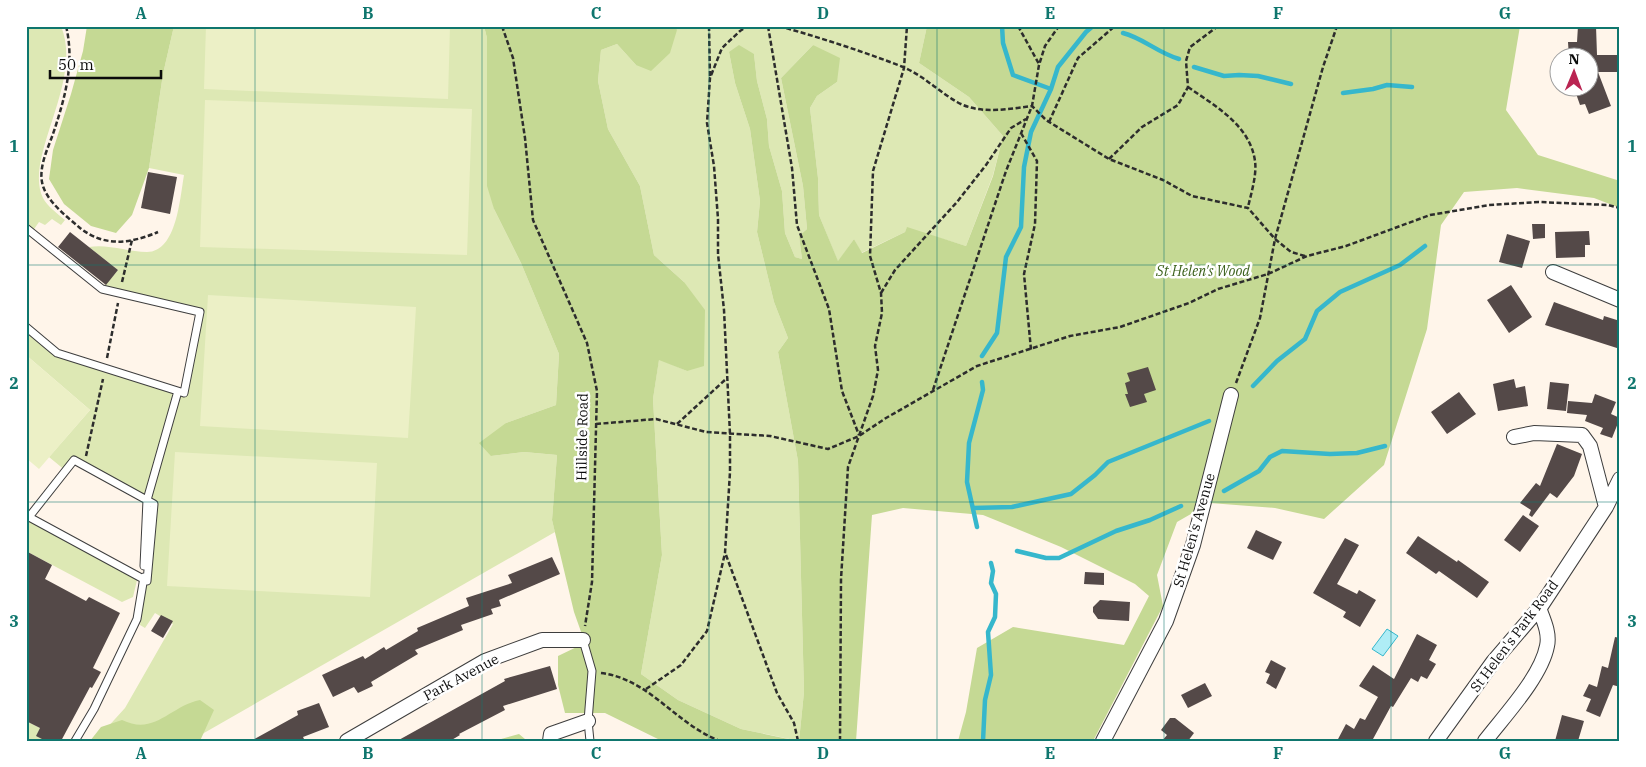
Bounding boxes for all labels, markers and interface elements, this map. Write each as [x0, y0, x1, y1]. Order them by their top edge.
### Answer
text: A [135, 3, 147, 23]
text: B [362, 3, 374, 23]
text: C [591, 3, 601, 23]
text: D [817, 3, 829, 23]
text: E [1045, 3, 1055, 23]
text: F [1273, 3, 1283, 23]
text: G [1499, 3, 1511, 23]
scale bar [50, 48, 161, 80]
north arrow [1548, 48, 1598, 98]
text: N [1569, 50, 1580, 68]
text: 50 m [58, 55, 94, 74]
text: 1 [9, 136, 19, 156]
text: 1 [1627, 136, 1637, 156]
park label: St Helen's Wood [1155, 262, 1250, 280]
text: 2 [9, 373, 19, 393]
text: 2 [1627, 373, 1637, 393]
street label: Hillside Road [572, 393, 592, 481]
street label: St Helen's Avenue [1169, 471, 1219, 589]
street label: St Helen's Park Road [1466, 576, 1562, 696]
text: 3 [9, 611, 19, 631]
text: 3 [1627, 611, 1637, 631]
street label: Park Avenue [420, 650, 502, 704]
text: A [135, 743, 147, 763]
text: B [362, 743, 374, 763]
text: C [591, 743, 601, 763]
text: D [817, 743, 829, 763]
text: E [1045, 743, 1055, 763]
text: F [1273, 743, 1283, 763]
text: G [1499, 743, 1511, 763]

